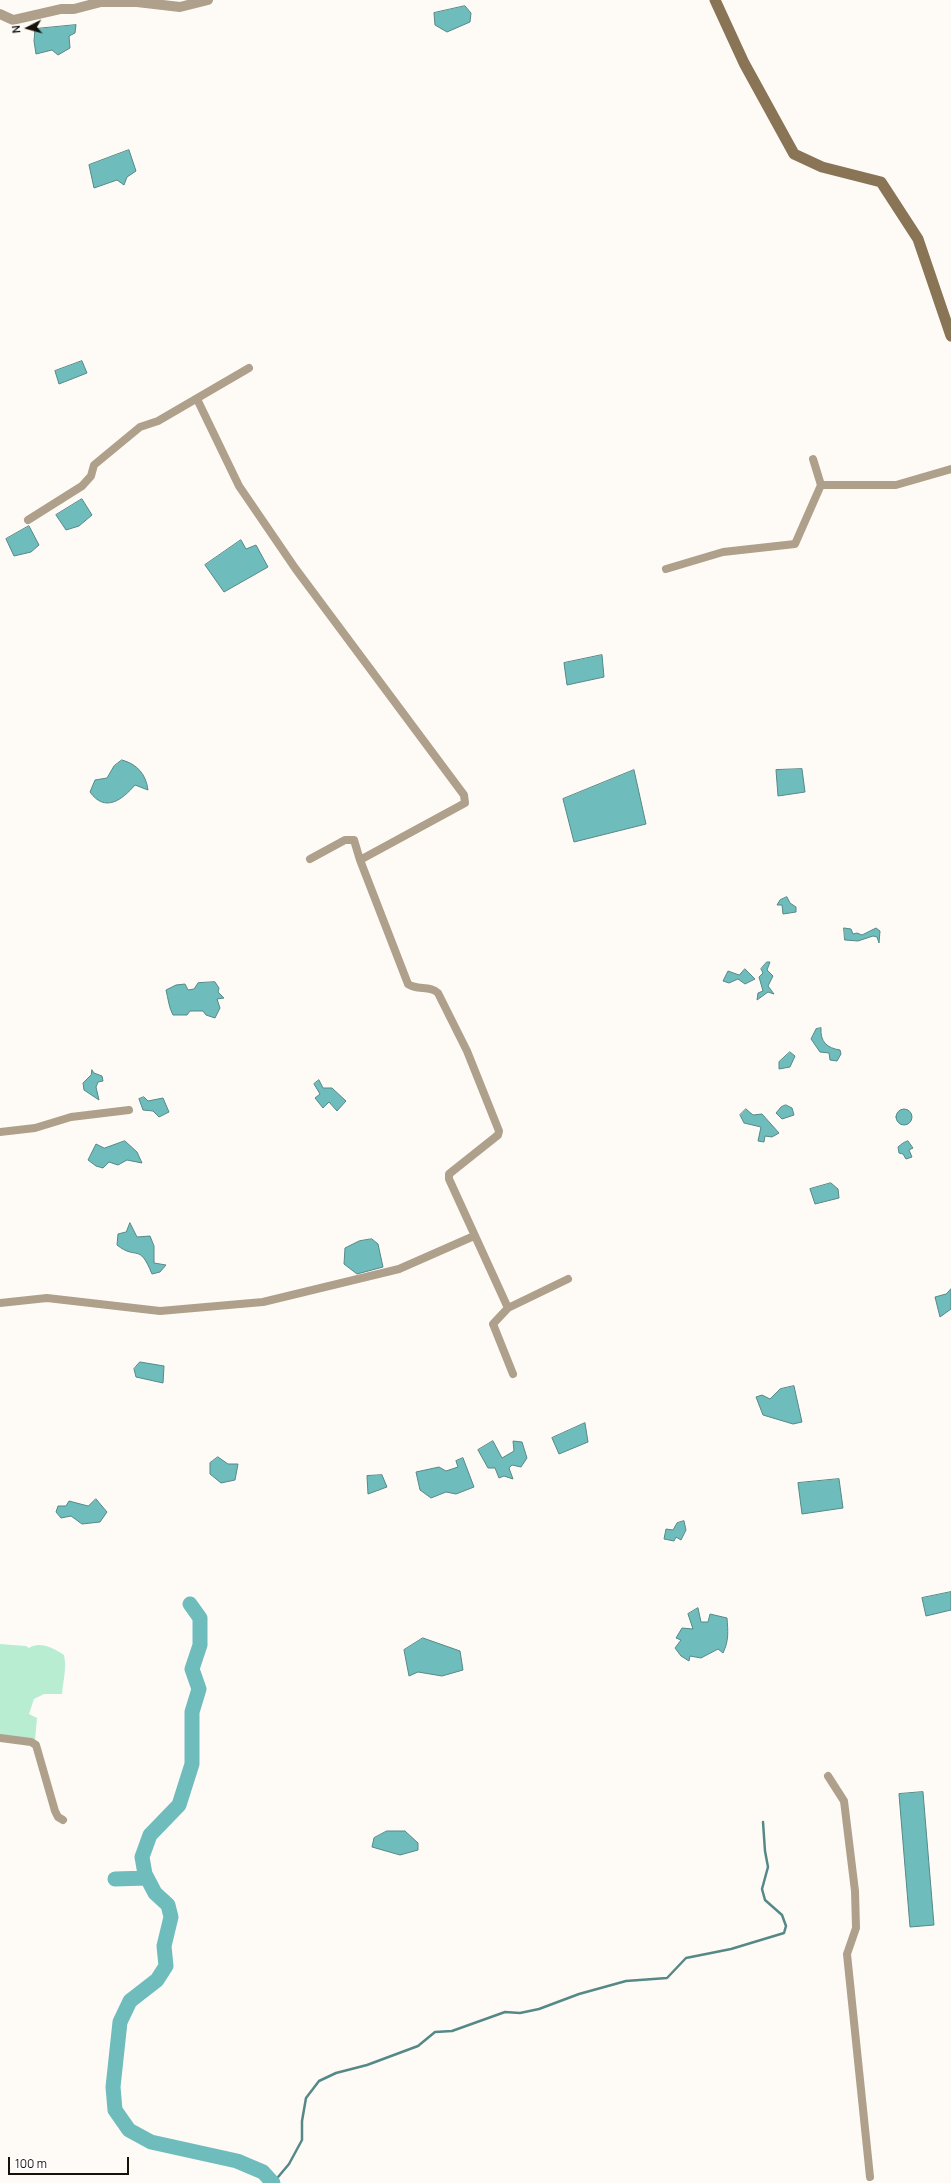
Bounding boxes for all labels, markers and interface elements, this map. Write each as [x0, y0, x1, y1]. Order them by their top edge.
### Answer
north arrow [8, 8, 48, 48]
text: N [8, 25, 23, 34]
scale bar [10, 2149, 131, 2175]
text: 100 m [15, 2155, 47, 2172]

